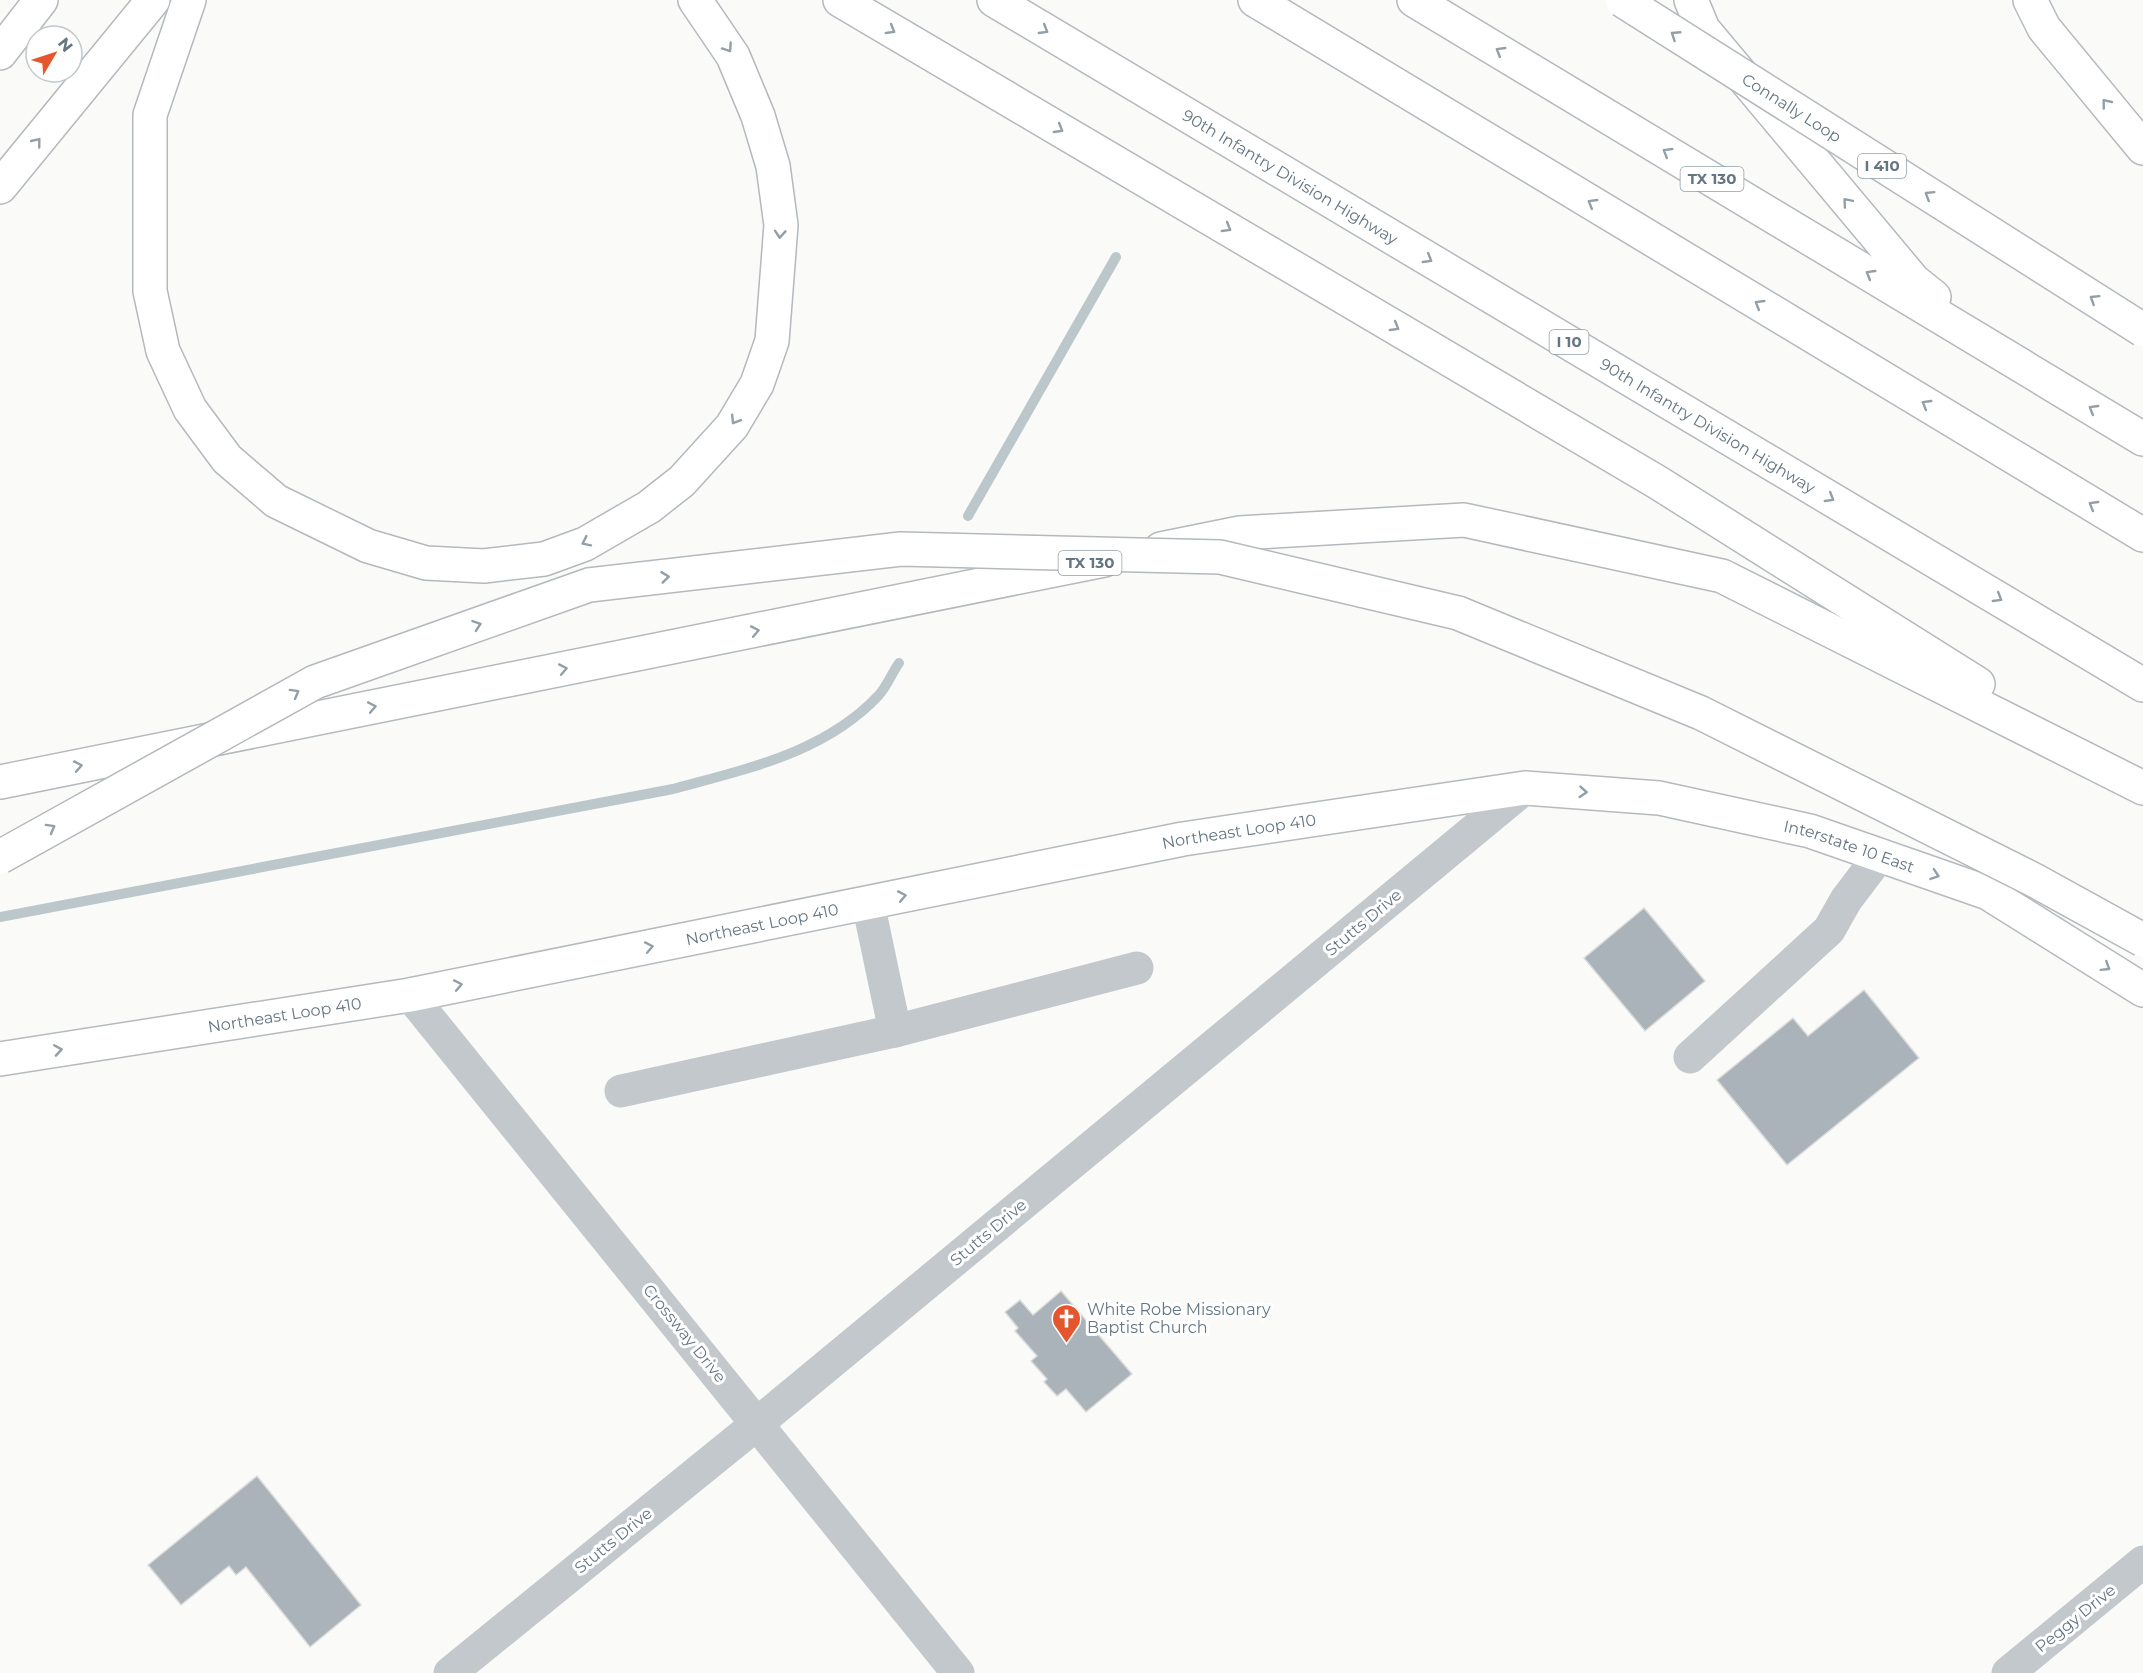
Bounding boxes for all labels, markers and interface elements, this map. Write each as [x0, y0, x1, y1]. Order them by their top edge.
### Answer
one-way arrow [885, 22, 895, 34]
one-way arrow [1038, 23, 1048, 34]
north arrow [24, 24, 84, 84]
one-way arrow [1671, 30, 1681, 42]
text: N [54, 34, 77, 56]
one-way arrow [721, 42, 732, 53]
one-way arrow [1496, 47, 1506, 59]
street label: Connally Loop [1738, 69, 1845, 147]
one-way arrow [2102, 99, 2113, 110]
street label: 90th Infantry Division Highway [1179, 106, 1401, 249]
one-way arrow [1053, 122, 1063, 133]
one-way arrow [30, 138, 41, 149]
one-way arrow [1663, 148, 1673, 159]
road number: I 410 [1858, 154, 1906, 178]
road number: TX 130 [1680, 167, 1744, 191]
one-way arrow [1925, 191, 1936, 202]
one-way arrow [1844, 198, 1855, 209]
one-way arrow [1588, 199, 1598, 210]
one-way arrow [1221, 221, 1231, 232]
one-way arrow [774, 230, 787, 239]
one-way arrow [1422, 251, 1432, 263]
one-way arrow [1866, 270, 1876, 282]
one-way arrow [2089, 296, 2100, 307]
one-way arrow [1755, 299, 1765, 311]
one-way arrow [1389, 320, 1399, 331]
road number: I 10 [1550, 330, 1588, 354]
street label: 90th Infantry Division Highway [1596, 354, 1819, 498]
one-way arrow [1922, 400, 1932, 412]
one-way arrow [2089, 405, 2099, 416]
one-way arrow [731, 414, 743, 424]
one-way arrow [1824, 491, 1834, 503]
one-way arrow [2089, 501, 2099, 512]
one-way arrow [582, 535, 593, 547]
road number: TX 130 [1058, 551, 1122, 575]
one-way arrow [661, 571, 670, 583]
one-way arrow [1992, 591, 2002, 602]
one-way arrow [472, 619, 482, 632]
one-way arrow [749, 625, 759, 638]
one-way arrow [558, 663, 568, 676]
one-way arrow [289, 688, 299, 700]
one-way arrow [367, 701, 377, 714]
one-way arrow [73, 760, 83, 773]
one-way arrow [1579, 786, 1588, 799]
street label: Northeast Loop 410 [1160, 810, 1317, 853]
street label: Interstate 10 East [1782, 817, 1917, 877]
one-way arrow [45, 824, 55, 835]
one-way arrow [1929, 867, 1940, 880]
street label: Stutts Drive [1321, 885, 1405, 960]
one-way arrow [896, 890, 906, 903]
street label: Northeast Loop 410 [684, 900, 840, 949]
one-way arrow [643, 941, 653, 954]
one-way arrow [2100, 959, 2110, 971]
one-way arrow [452, 979, 462, 992]
street label: Northeast Loop 410 [206, 994, 363, 1036]
one-way arrow [53, 1044, 62, 1056]
street label: Stutts Drive [946, 1195, 1030, 1270]
street label: Crossway Drive [639, 1280, 730, 1386]
place label: White Robe Missionary Baptist Church [1087, 1300, 1271, 1337]
church icon: White Robe Missionary Baptist Church [1050, 1302, 1082, 1344]
street label: Stutts Drive [571, 1503, 656, 1577]
street label: Peggy Drive [2031, 1580, 2119, 1656]

